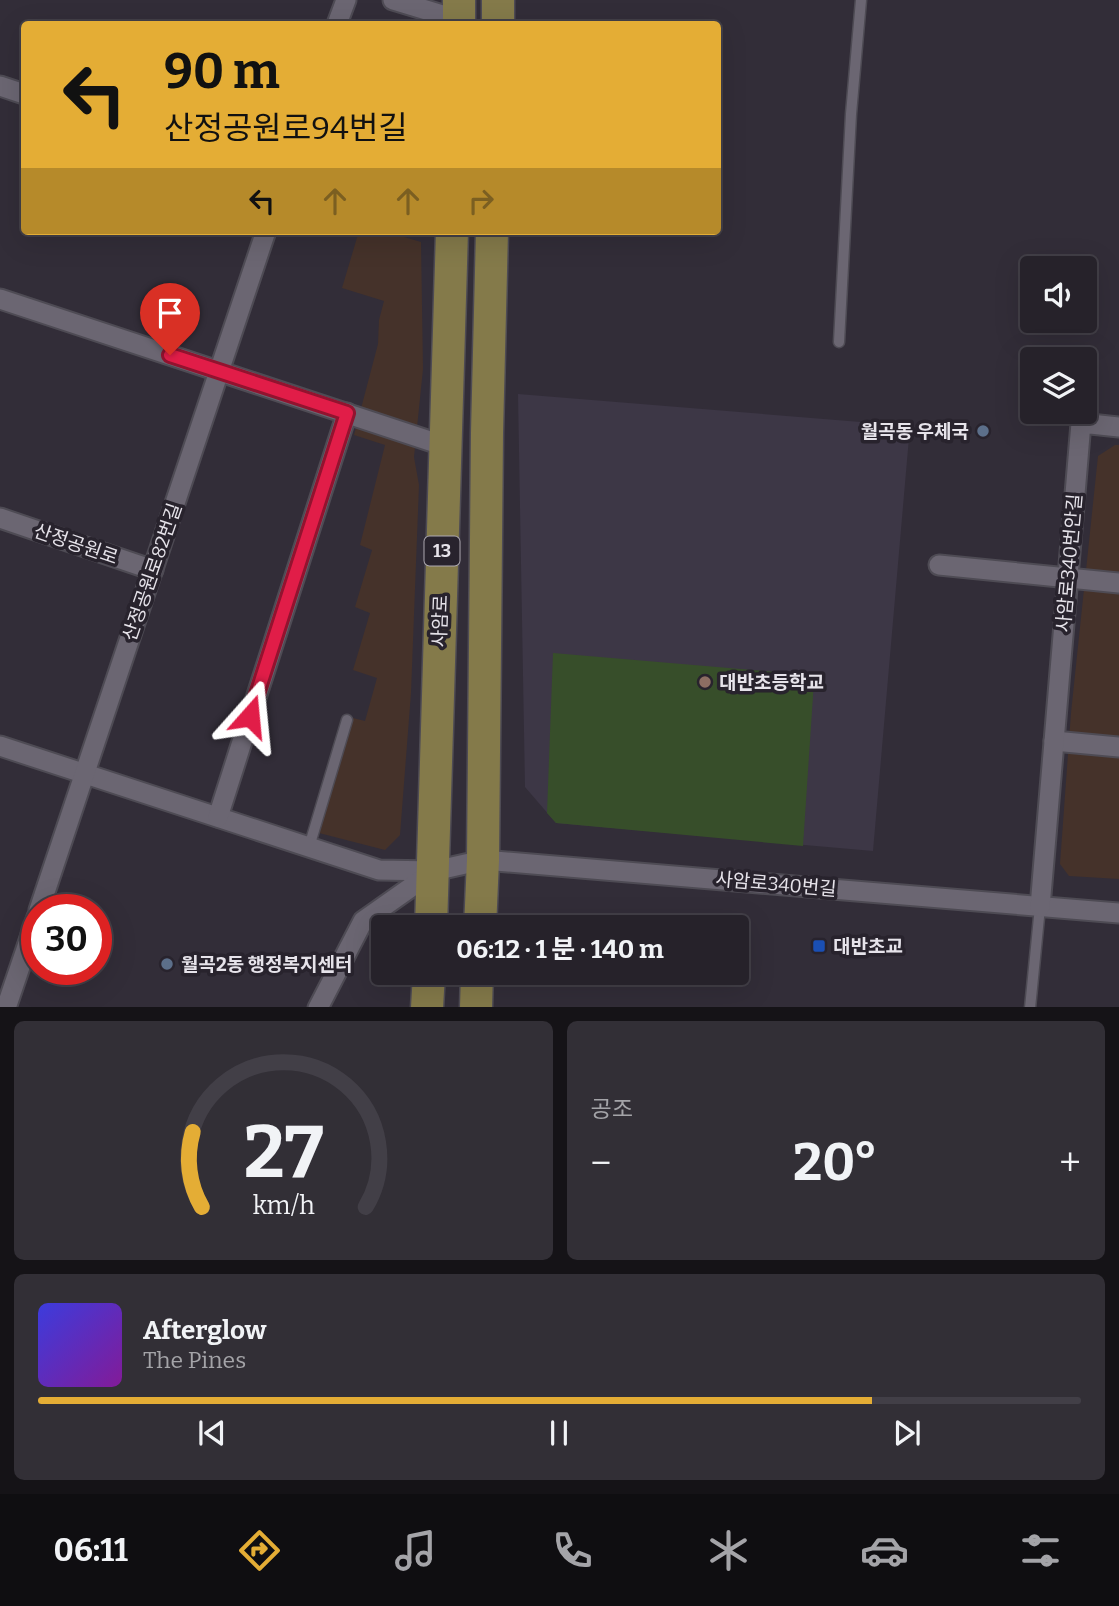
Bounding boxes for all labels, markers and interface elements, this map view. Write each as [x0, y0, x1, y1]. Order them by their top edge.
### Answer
text: 90 m [164, 42, 280, 101]
icon: left [49, 49, 140, 140]
text: 산정공원로94번길 [164, 109, 408, 147]
icon: left [243, 182, 281, 220]
icon: ahead [316, 182, 354, 220]
icon: ahead [389, 182, 427, 220]
icon: right [462, 182, 500, 220]
map controls [1020, 256, 1097, 424]
button: sound [1020, 256, 1097, 333]
pin [140, 283, 200, 355]
icon: arrive [151, 294, 189, 332]
button: layers [1020, 347, 1097, 424]
place label: 월곡동 우체국 [861, 420, 969, 443]
marker: 월곡동 우체국 [975, 423, 991, 439]
street label: 사암로340번안길 [1051, 493, 1087, 633]
street label: 산정공원로82번길 [118, 500, 186, 644]
street label: 산정공원로 [31, 519, 121, 569]
road number: 13 [424, 536, 460, 566]
street label: 사암로 [428, 594, 452, 648]
place label: 대반초등학교 [719, 671, 824, 694]
marker: 대반초등학교 [697, 674, 713, 690]
position arrow [213, 679, 287, 753]
street label: 사암로340번길 [714, 867, 838, 901]
speed limit sign: 30 [21, 894, 112, 985]
text: 06:12 · 1 분 · 140 m [456, 934, 664, 965]
place label: 대반초교 [833, 935, 903, 958]
marker: 대반초교 [811, 938, 827, 954]
place label: 월곡2동 행정복지센터 [181, 953, 352, 976]
marker: 월곡2동 행정복지센터 [159, 956, 175, 972]
text: 공조 [591, 1095, 633, 1123]
text: 27 [243, 1109, 323, 1196]
text: 20° [793, 1131, 878, 1194]
text: − [591, 1140, 611, 1186]
text: + [1059, 1140, 1081, 1186]
text: km/h [252, 1190, 315, 1220]
text: Afterglow [143, 1315, 266, 1346]
text: The Pines [143, 1346, 246, 1374]
icon: previous [193, 1414, 231, 1452]
icon: pause [540, 1414, 578, 1452]
icon: next [888, 1414, 926, 1452]
icon: directions [235, 1526, 284, 1575]
icon: music [391, 1526, 440, 1575]
icon: phone [548, 1526, 597, 1575]
icon: climate [704, 1526, 753, 1575]
icon: car [860, 1526, 909, 1575]
icon: filters [1016, 1526, 1065, 1575]
text: 06:11 [54, 1531, 128, 1569]

